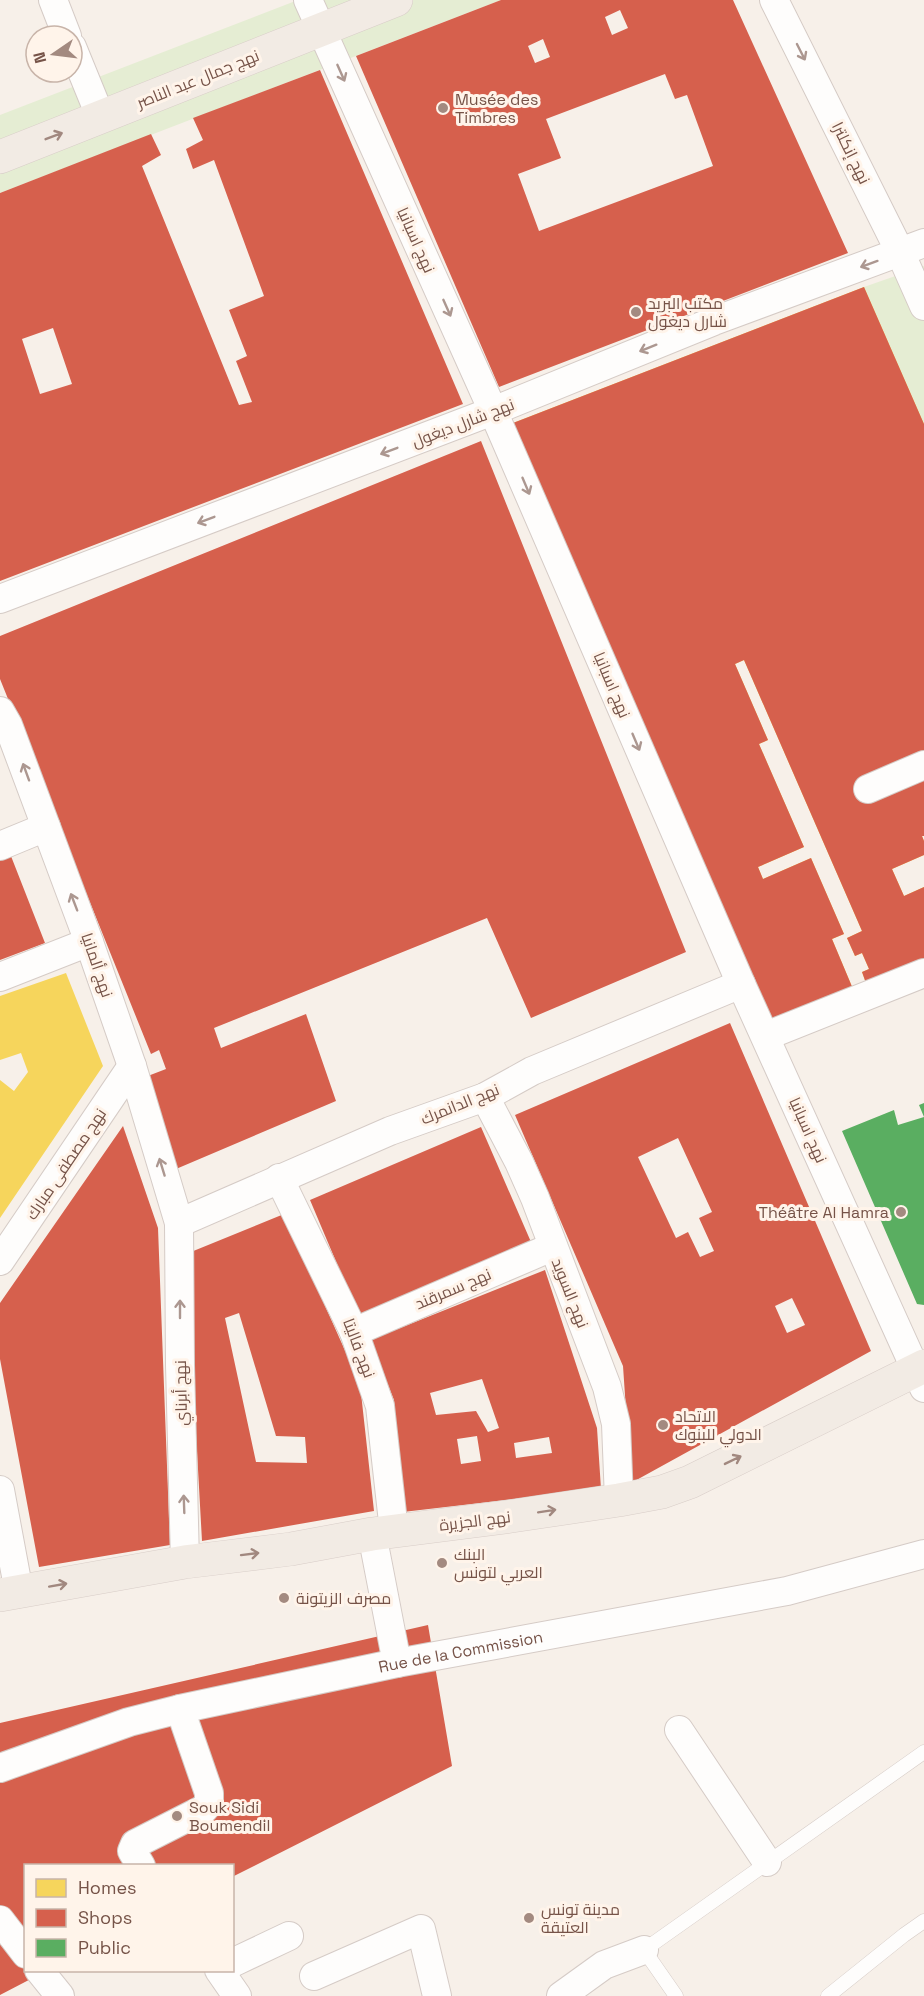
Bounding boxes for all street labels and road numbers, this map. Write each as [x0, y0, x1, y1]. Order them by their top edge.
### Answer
street label: نهج جمال عبد الناصر [133, 45, 263, 114]
street label: نهج إنكلترا [826, 118, 875, 188]
street label: نهج اسبانيا [391, 204, 440, 276]
street label: نهج شارل ديغول [409, 394, 518, 453]
street label: نهج اسبانيا [588, 649, 635, 722]
street label: نهج ألمانيا [75, 930, 118, 1000]
street label: نهج الدانمرك [418, 1079, 503, 1130]
street label: نهج اسبانيا [783, 1094, 832, 1166]
street label: نهج مصطفى مبارك [21, 1104, 112, 1224]
street label: نهج السويد [546, 1255, 594, 1331]
street label: نهج سمرقند [412, 1264, 495, 1315]
street label: نهج فاليتا [337, 1315, 380, 1381]
street label: نهج أبرناي [170, 1360, 195, 1426]
street label: نهج الجزيرة [438, 1506, 512, 1537]
street label: Rue de la Commission [376, 1626, 544, 1677]

